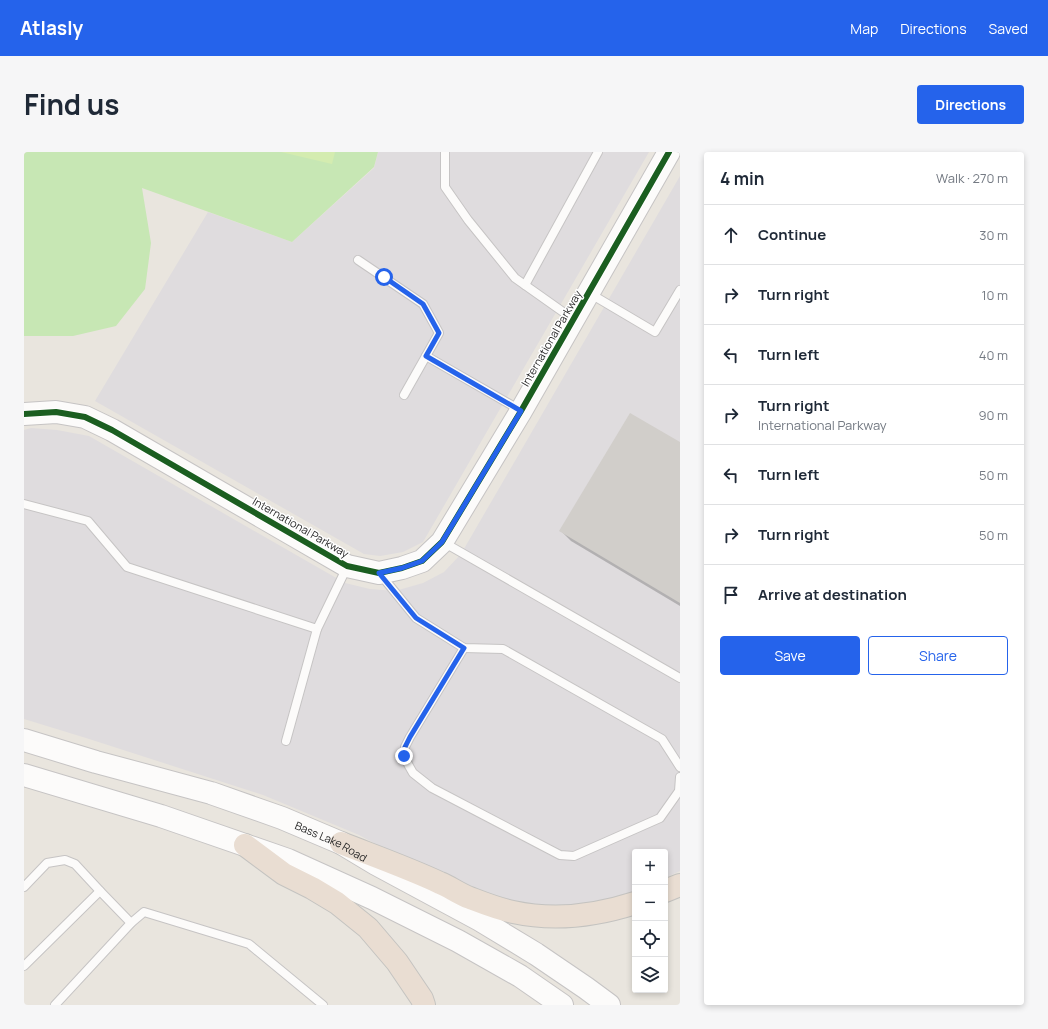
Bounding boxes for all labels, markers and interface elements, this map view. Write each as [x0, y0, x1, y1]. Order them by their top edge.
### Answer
text: Atlasly [20, 15, 83, 41]
text: Map [850, 19, 878, 38]
text: Directions [900, 19, 967, 38]
text: Saved [989, 19, 1028, 38]
text: Find us [24, 85, 119, 123]
button: Directions [917, 85, 1024, 124]
text: 4 min [720, 167, 764, 190]
text: Walk · 270 m [936, 169, 1008, 187]
icon: ahead [720, 224, 742, 246]
text: Continue [758, 224, 826, 245]
text: 30 m [979, 226, 1008, 244]
route start [375, 268, 393, 286]
icon: right [720, 284, 742, 306]
text: Turn right [758, 284, 829, 305]
text: 10 m [981, 286, 1008, 304]
street label: International Parkway [517, 287, 585, 389]
icon: left [720, 344, 742, 366]
text: Turn left [758, 344, 820, 365]
text: 40 m [979, 346, 1008, 364]
text: Turn right [758, 395, 829, 416]
icon: right [720, 404, 742, 426]
text: 90 m [978, 406, 1008, 424]
text: International Parkway [758, 416, 887, 434]
icon: left [720, 464, 742, 486]
text: Turn left [758, 464, 820, 485]
text: 50 m [979, 466, 1008, 484]
street label: International Parkway [250, 493, 352, 561]
icon: right [720, 524, 742, 546]
text: Turn right [758, 524, 829, 545]
text: 50 m [979, 526, 1008, 544]
icon: arrive [720, 584, 742, 606]
text: Arrive at destination [758, 584, 907, 605]
button: Save [720, 636, 860, 675]
button: Share [868, 636, 1008, 675]
route end [395, 747, 413, 765]
street label: Bass Lake Road [293, 817, 370, 865]
map controls [632, 849, 668, 993]
button: + [632, 849, 668, 885]
button: − [632, 885, 668, 921]
button: locate [632, 921, 668, 957]
button: layers [632, 957, 668, 993]

